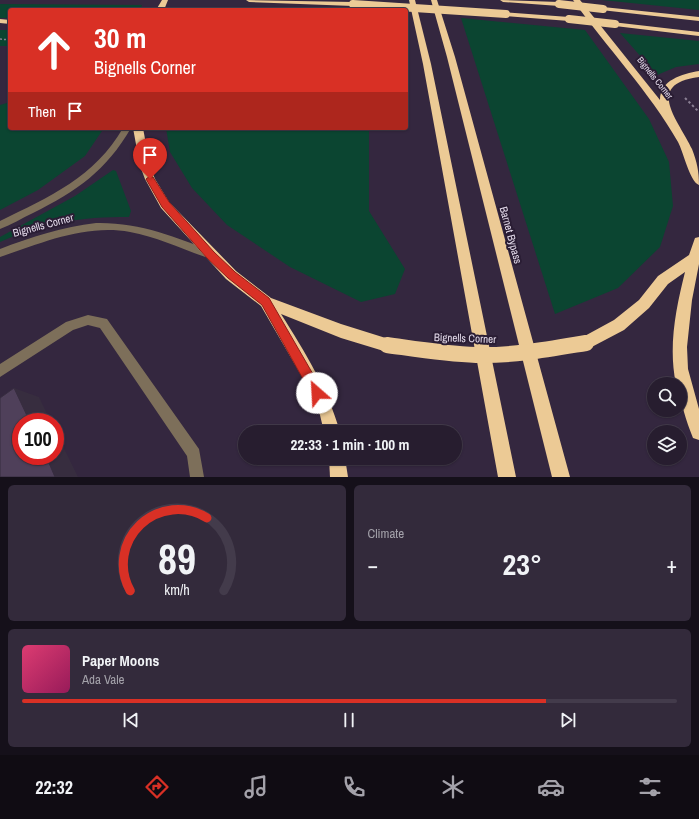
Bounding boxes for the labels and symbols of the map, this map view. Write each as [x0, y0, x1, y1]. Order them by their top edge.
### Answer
street label: Bignells Corner [634, 54, 676, 102]
pin [133, 138, 167, 179]
street label: Barnet Bypass [497, 205, 525, 266]
street label: Bignells Corner [11, 210, 75, 240]
street label: Bignells Corner [434, 330, 496, 346]
position arrow [296, 372, 338, 414]
speed limit sign: 100 [12, 413, 64, 465]

